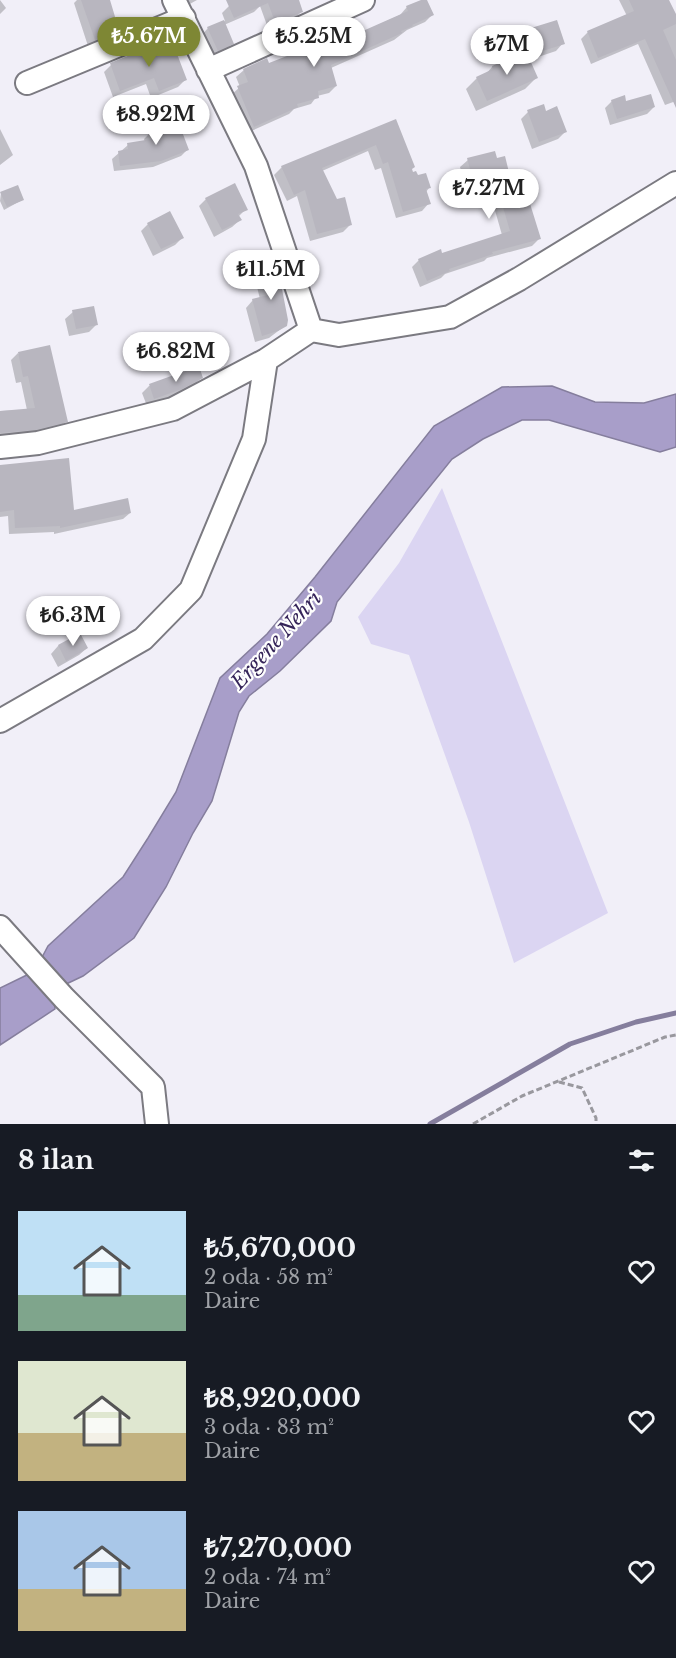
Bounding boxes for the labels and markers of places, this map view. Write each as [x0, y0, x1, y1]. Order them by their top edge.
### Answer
pin: ₺5.67M [100, 17, 198, 68]
pin: ₺5.25M [265, 17, 363, 68]
pin: ₺7M [478, 25, 536, 76]
pin: ₺8.92M [107, 95, 205, 146]
pin: ₺7.27M [440, 169, 538, 220]
pin: ₺11.5M [222, 250, 320, 301]
pin: ₺6.82M [127, 332, 225, 383]
pin: ₺6.3M [31, 596, 115, 647]

